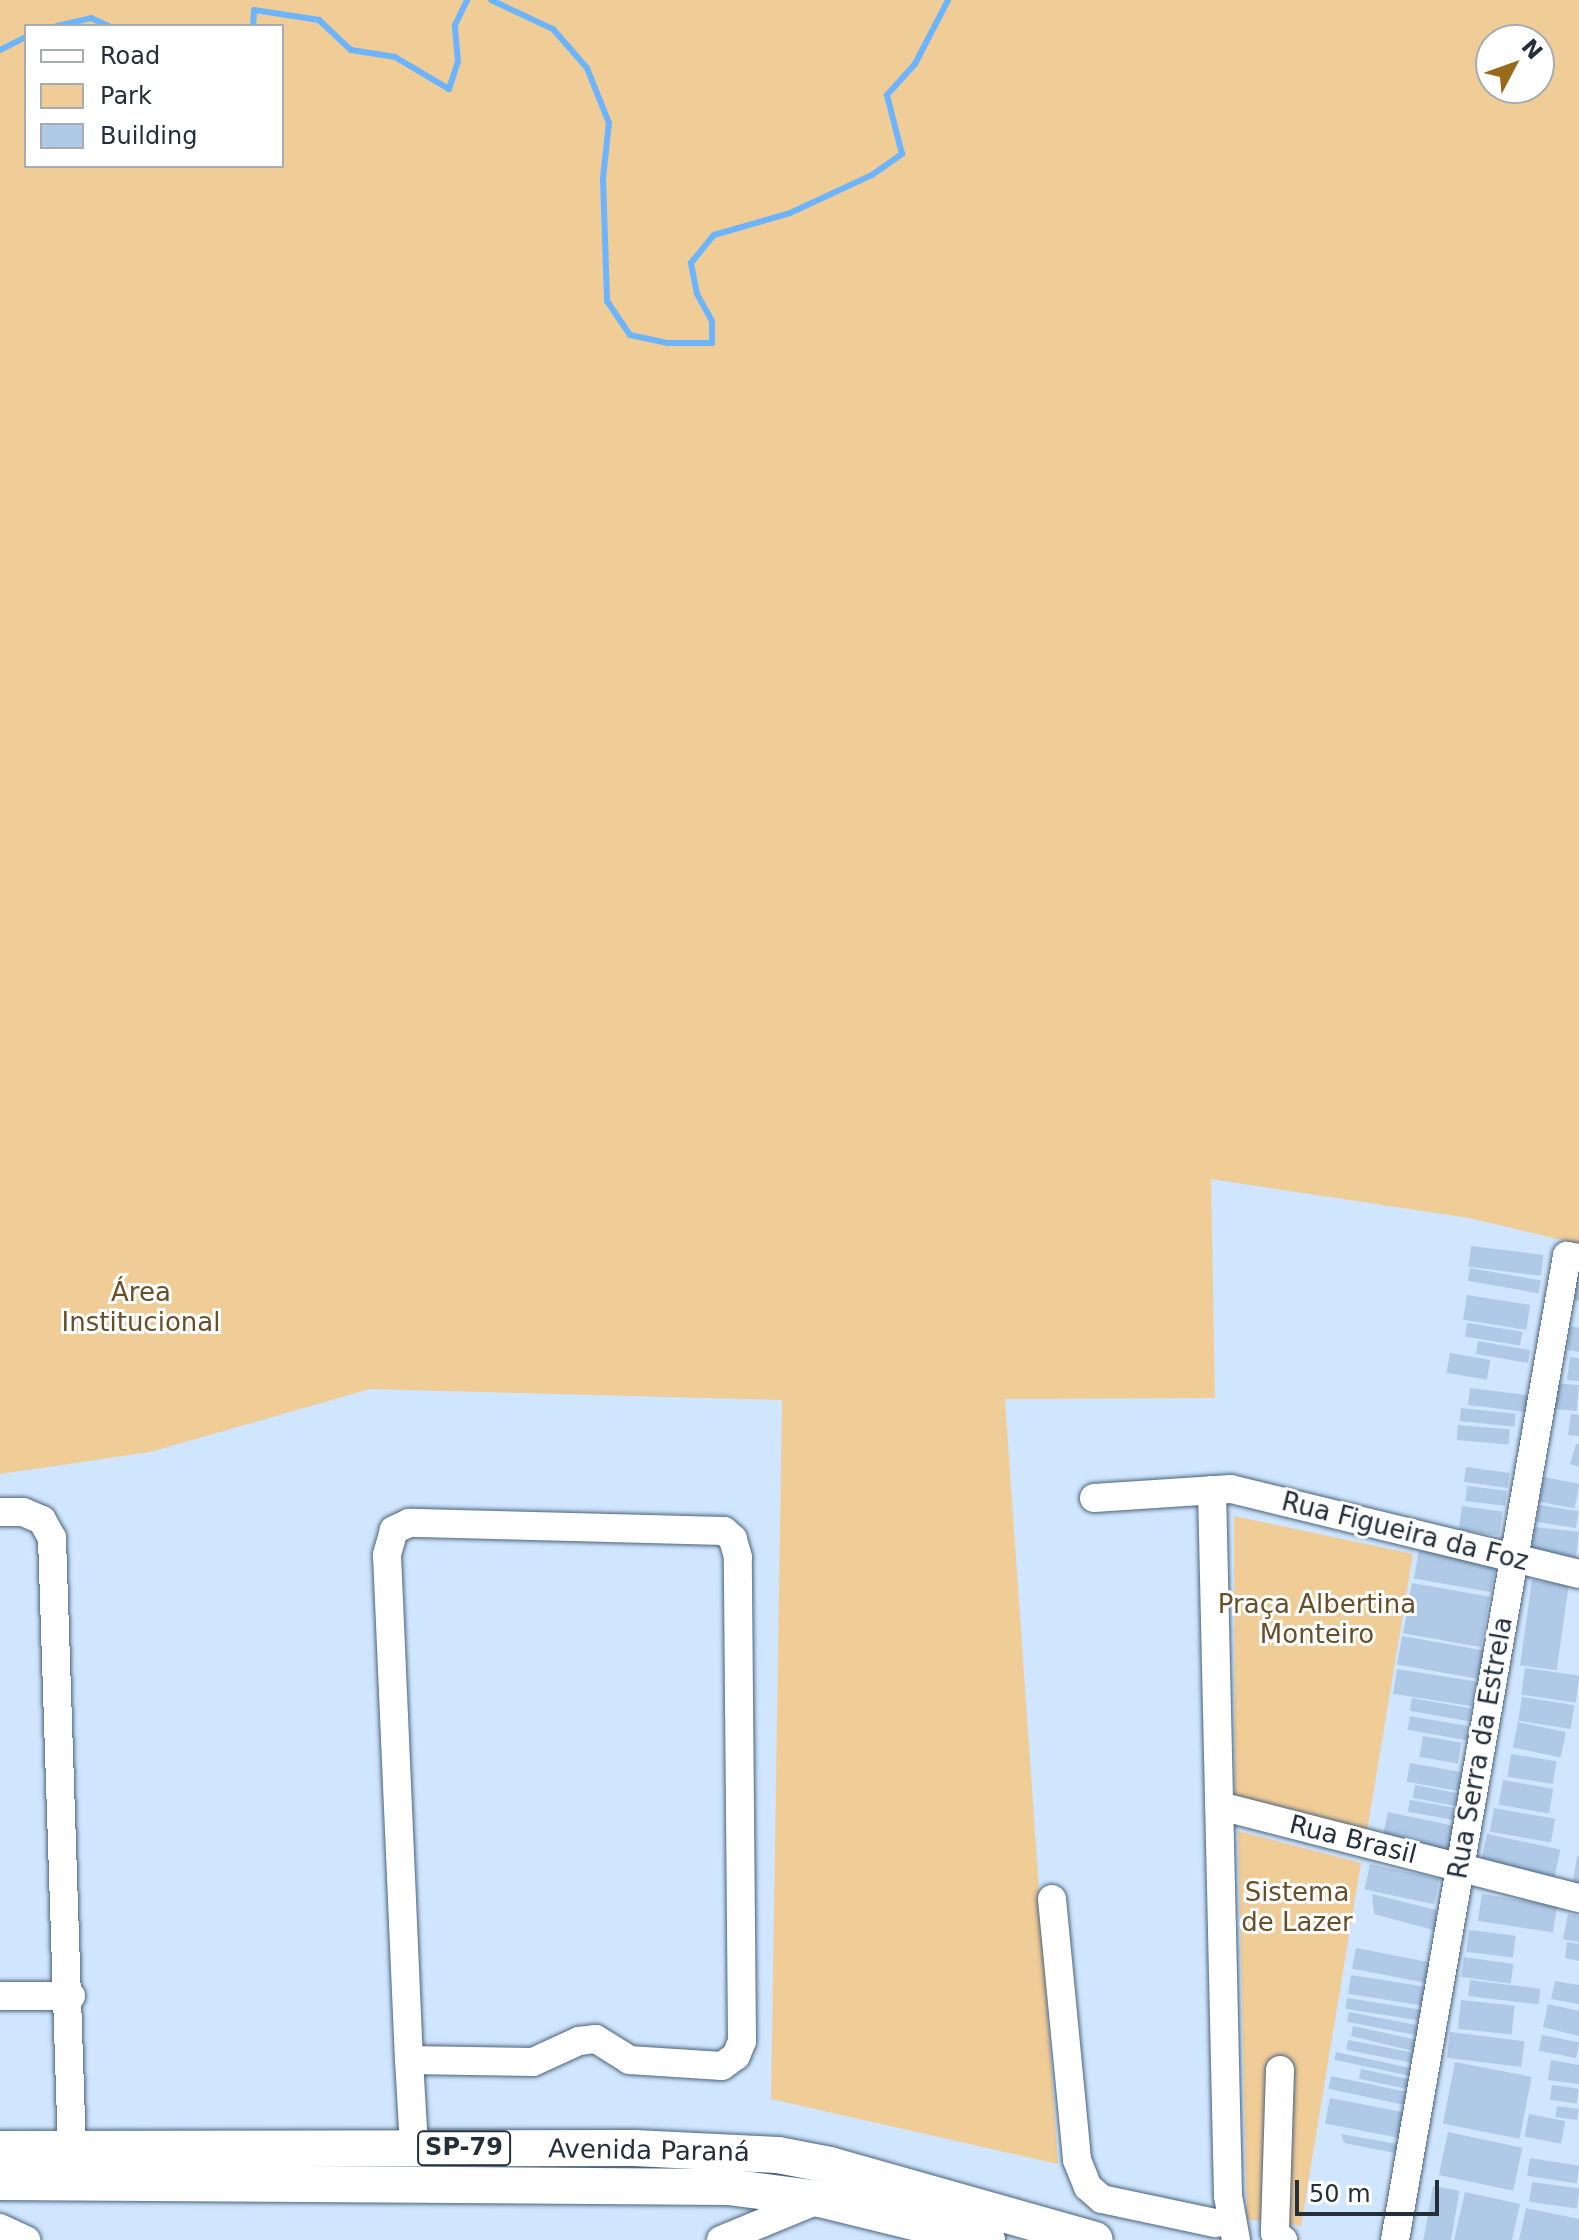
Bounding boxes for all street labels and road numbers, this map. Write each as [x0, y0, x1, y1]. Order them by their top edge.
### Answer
street label: Rua Figueira da Foz [1278, 1486, 1532, 1578]
street label: Rua Serra da Estrela [1443, 1615, 1519, 1881]
street label: Rua Brasil [1286, 1809, 1420, 1871]
road number: SP-79 [416, 2128, 512, 2168]
street label: Avenida Paraná [548, 2134, 750, 2168]

